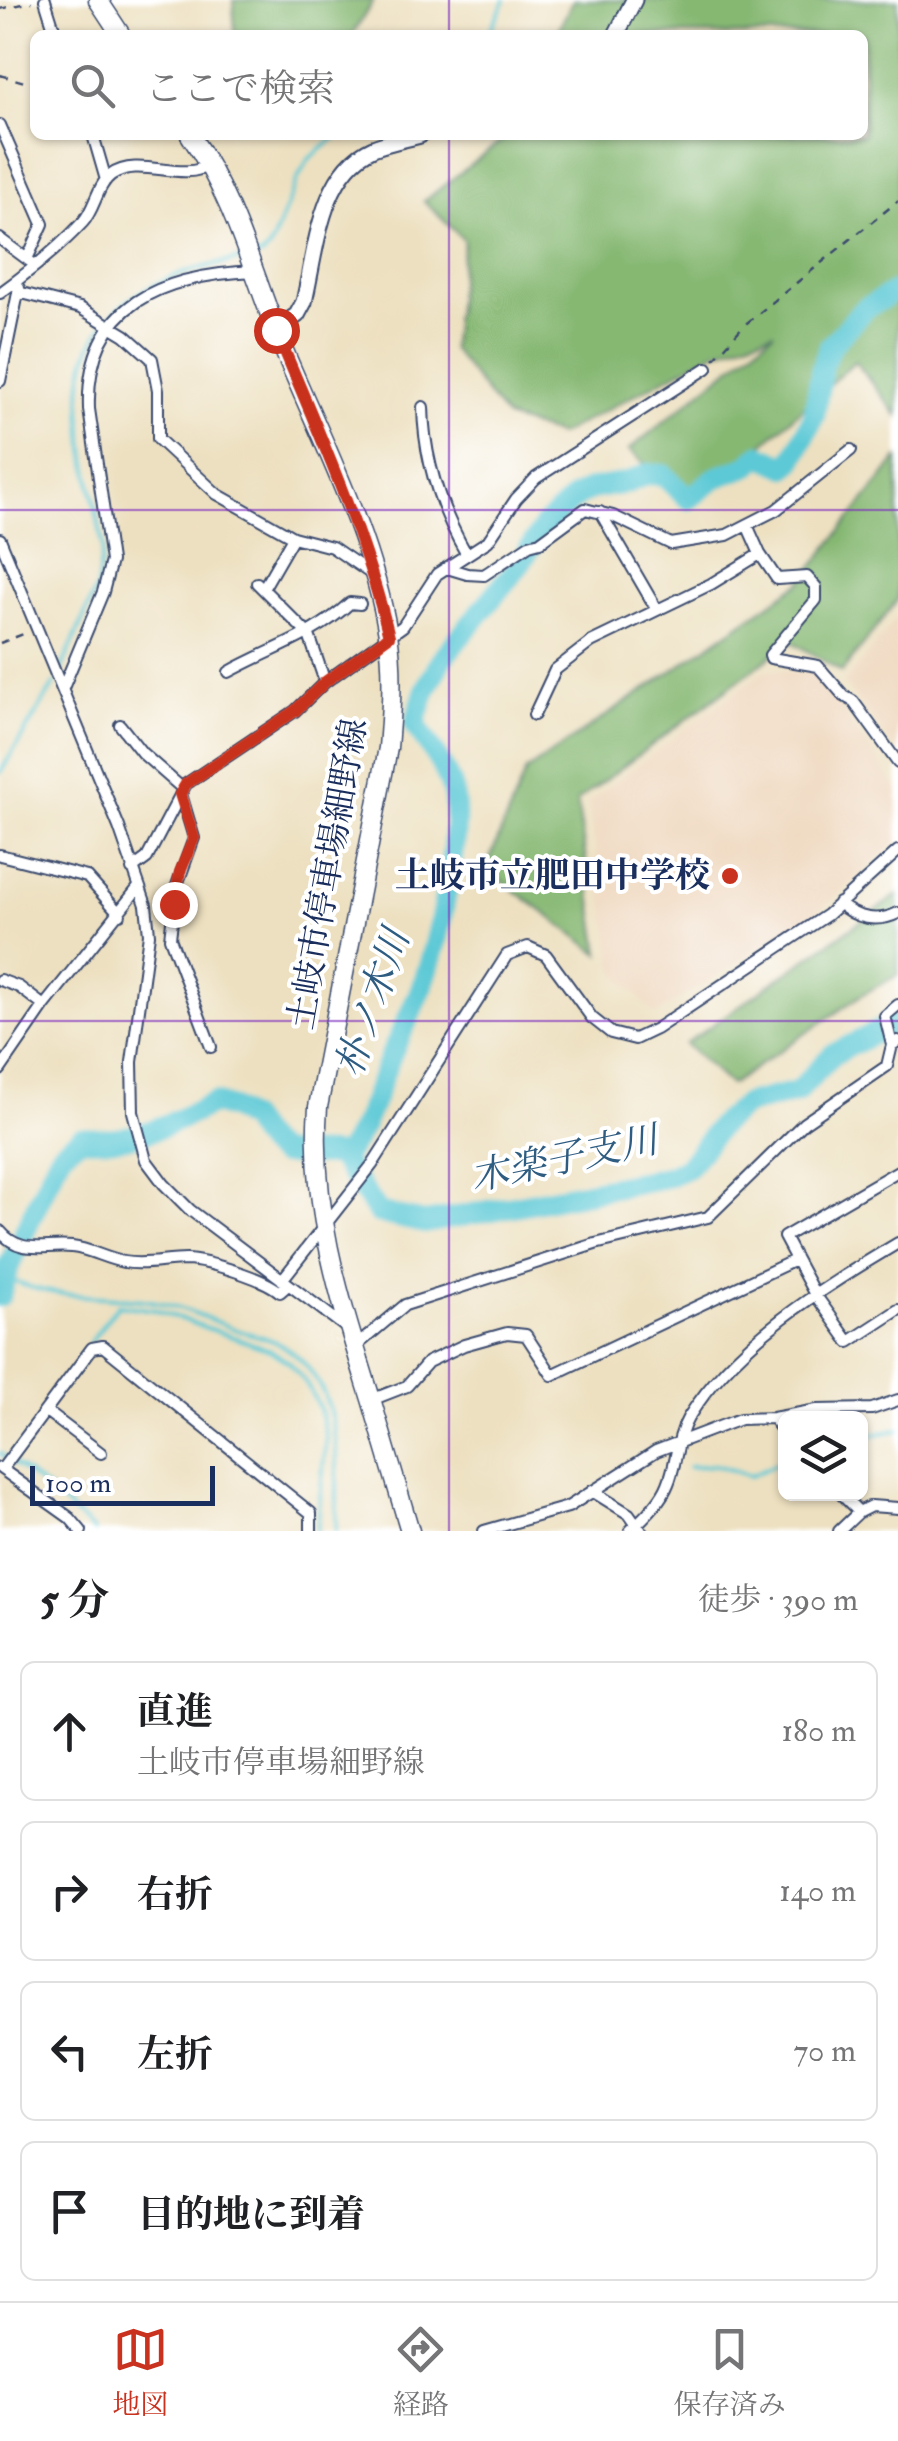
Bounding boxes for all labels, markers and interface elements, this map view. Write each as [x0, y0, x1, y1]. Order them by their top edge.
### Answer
search box [30, 30, 868, 140]
icon: search [65, 58, 120, 113]
text: ここで検索 [145, 65, 335, 113]
route start [254, 308, 300, 354]
street label: 土岐市停車場細野線 [279, 715, 377, 1033]
place label: 土岐市立肥田中学校 [395, 854, 710, 898]
marker: 土岐市立肥田中学校 [719, 865, 741, 887]
route end [152, 882, 198, 928]
water label: 朴ノ木川 [326, 920, 422, 1083]
water label: 木楽子支川 [466, 1115, 666, 1202]
map controls [778, 1411, 868, 1501]
button: layers [778, 1411, 868, 1501]
scale bar [30, 1461, 215, 1506]
text: 100 m [45, 1466, 111, 1501]
text: 5 分 [40, 1575, 109, 1627]
text: 徒歩 · 390 m [698, 1580, 858, 1620]
text: 直進 [137, 1688, 213, 1736]
icon: ahead [42, 1704, 97, 1759]
text: 180 m [782, 1711, 856, 1751]
text: 土岐市停車場細野線 [137, 1743, 425, 1783]
icon: right [42, 1864, 97, 1919]
text: 右折 [137, 1871, 213, 1919]
text: 140 m [779, 1871, 856, 1911]
icon: left [42, 2024, 97, 2079]
text: 左折 [137, 2031, 213, 2079]
text: 70 m [793, 2031, 856, 2071]
icon: arrive [42, 2184, 97, 2239]
text: 目的地に到着 [137, 2191, 365, 2239]
tab: 地図 [112, 2322, 168, 2423]
tab: 経路 [393, 2322, 449, 2423]
tab: 保存済み [674, 2322, 786, 2423]

